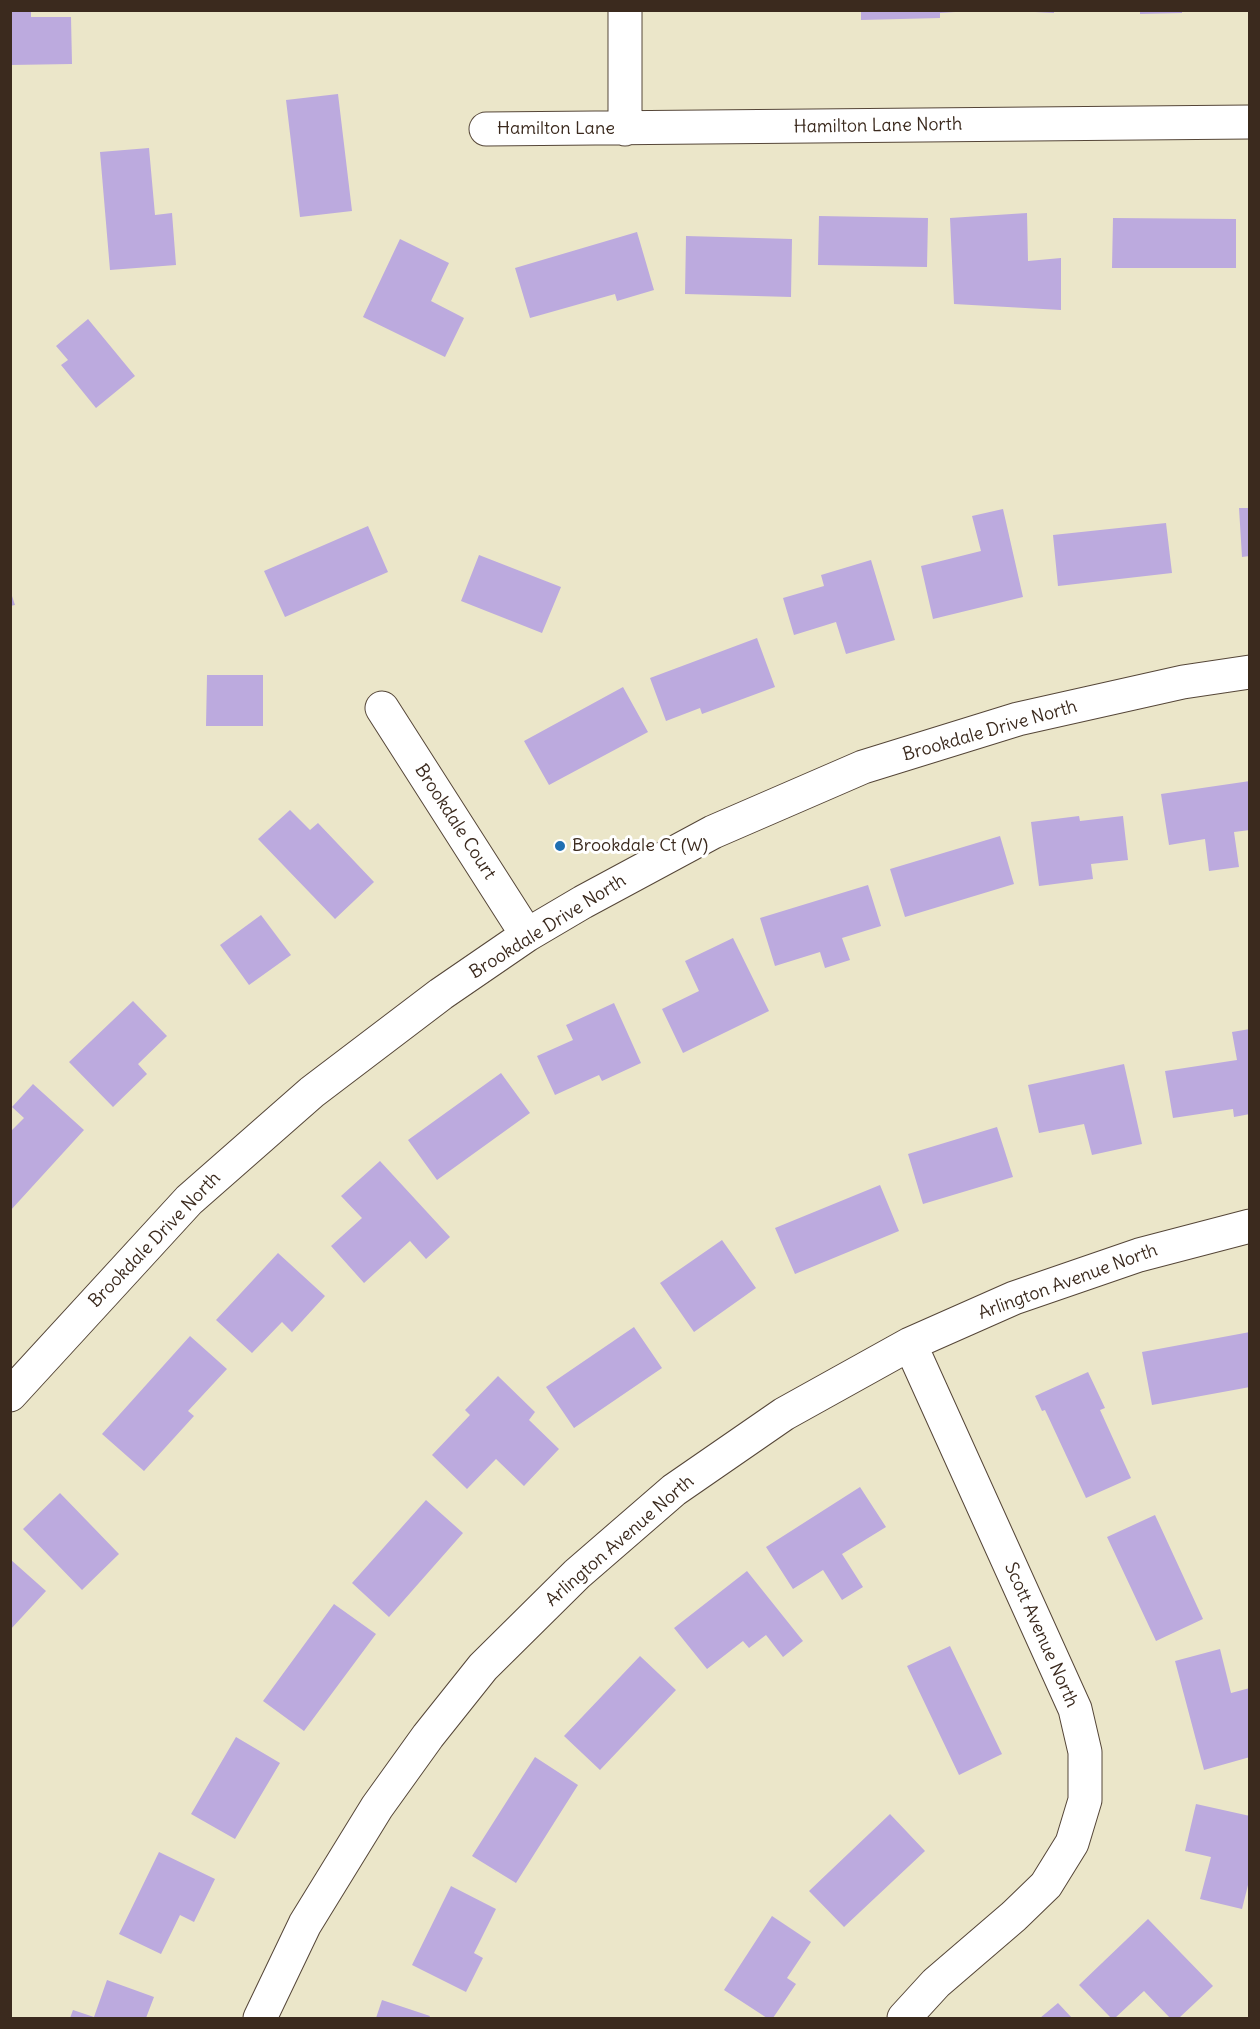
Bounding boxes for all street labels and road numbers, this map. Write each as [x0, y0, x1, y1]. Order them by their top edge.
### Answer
street label: Hamilton Lane North [794, 114, 962, 138]
street label: Hamilton Lane [497, 118, 615, 140]
street label: Brookdale Drive North [900, 696, 1080, 766]
street label: Brookdale Court [410, 760, 500, 884]
street label: Brookdale Drive North [466, 870, 630, 984]
street label: Brookdale Drive North [85, 1168, 225, 1312]
street label: Arlington Avenue North [975, 1240, 1161, 1324]
street label: Arlington Avenue North [542, 1471, 698, 1611]
street label: Scott Avenue North [999, 1559, 1083, 1711]

